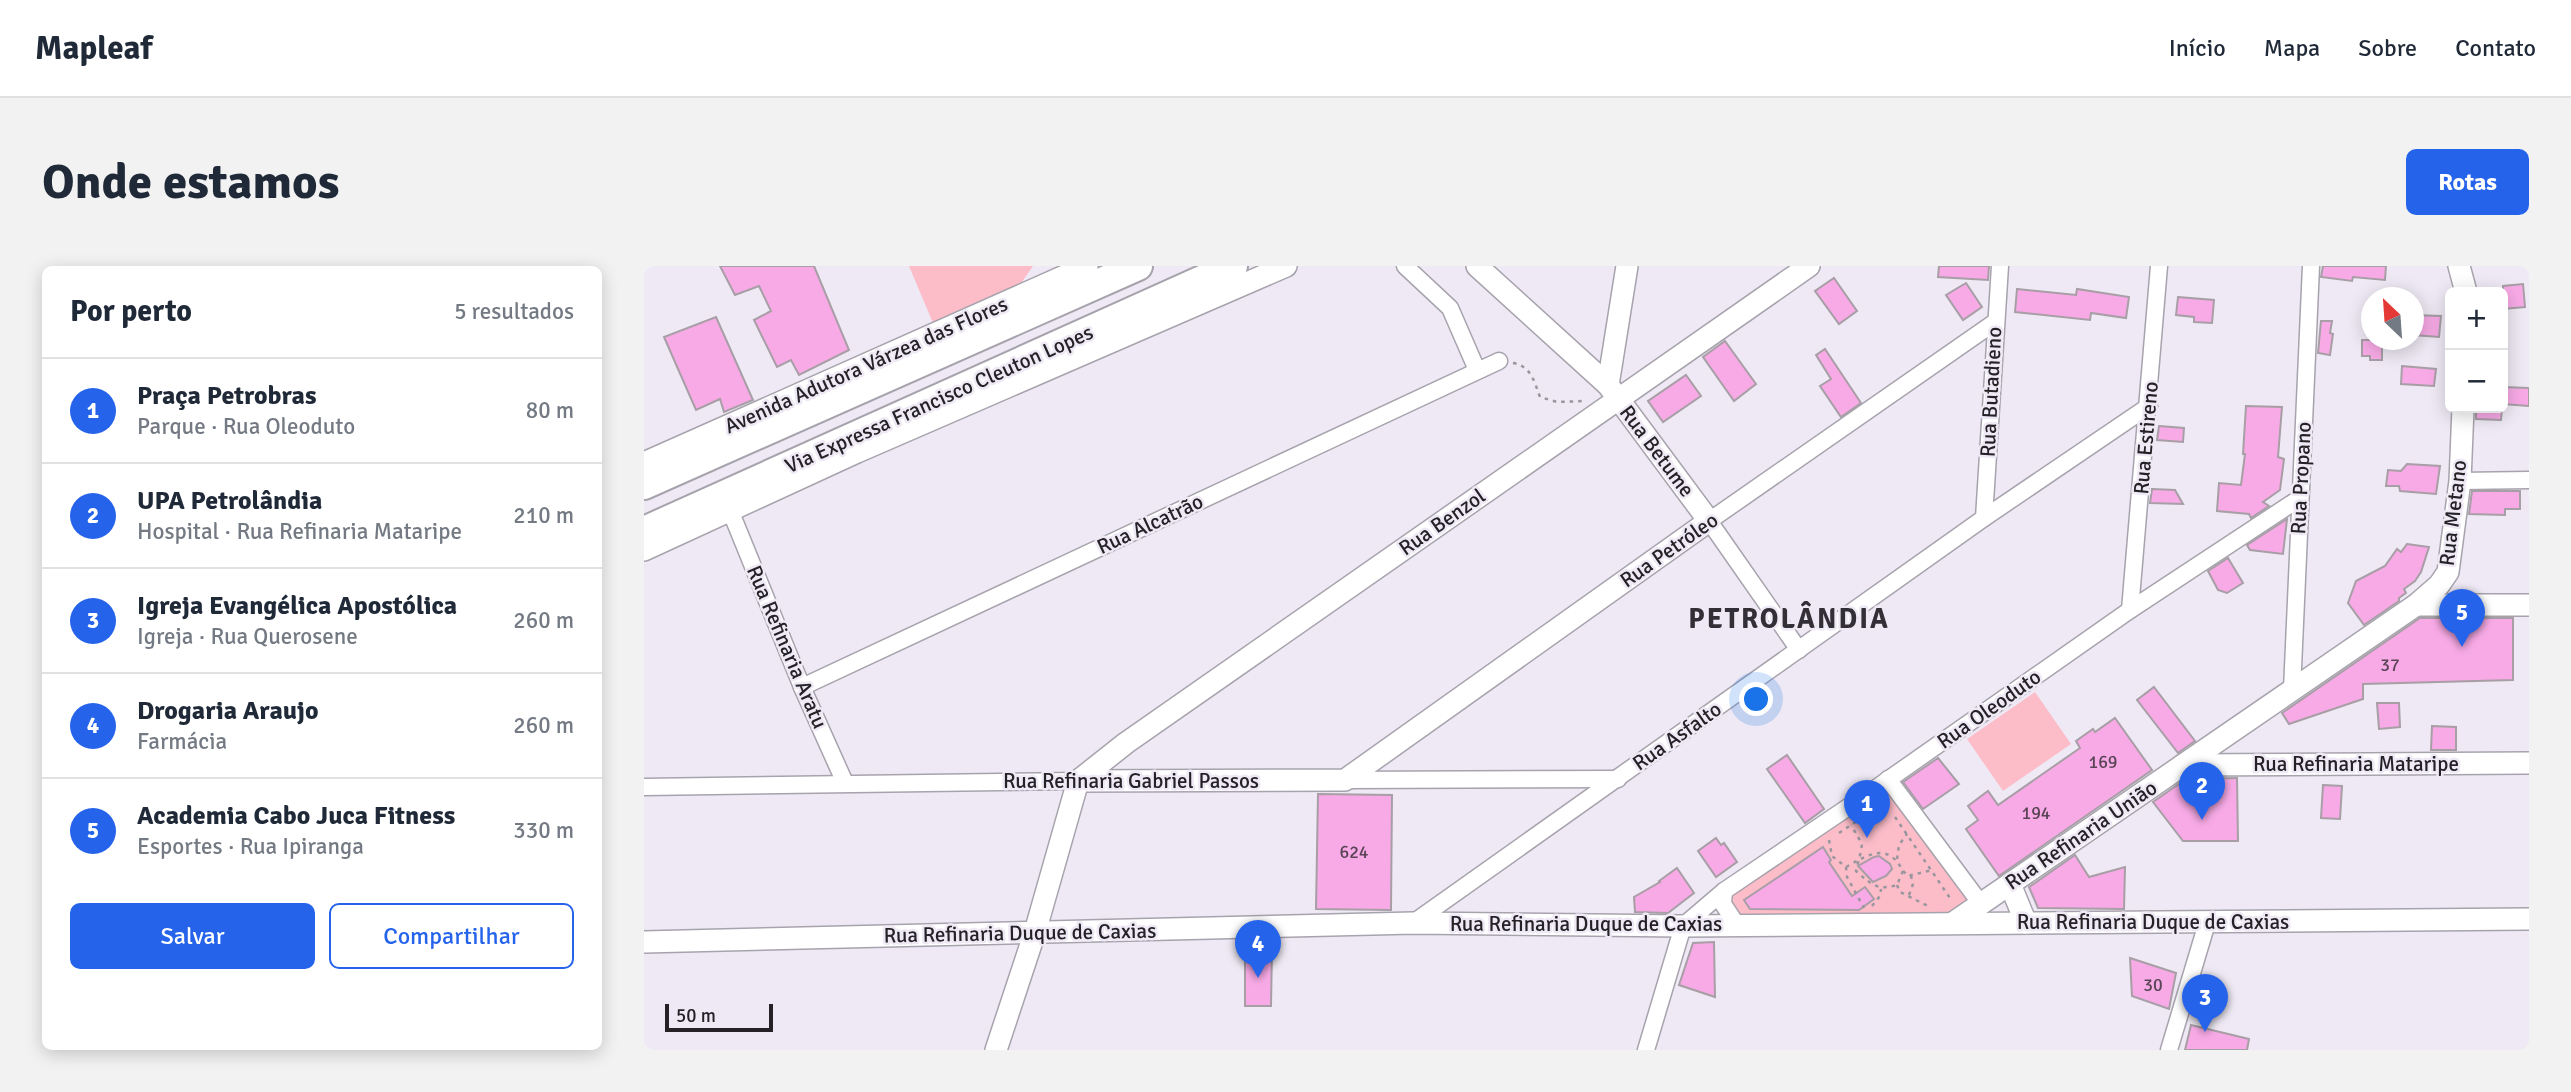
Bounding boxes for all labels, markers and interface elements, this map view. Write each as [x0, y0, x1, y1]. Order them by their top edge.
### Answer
text: Mapleaf [35, 28, 152, 69]
text: Início [2169, 33, 2226, 63]
text: Mapa [2264, 33, 2320, 63]
text: Sobre [2358, 33, 2417, 63]
text: Contato [2455, 33, 2536, 63]
button: Rotas [2406, 149, 2529, 215]
text: Onde estamos [42, 152, 339, 212]
north arrow [2361, 287, 2424, 350]
map controls [2445, 287, 2508, 413]
button: + [2445, 287, 2508, 350]
street label: Avenida Adutora Várzea das Flores [720, 291, 1012, 439]
text: Por perto [70, 293, 192, 330]
text: 5 resultados [454, 297, 574, 326]
street label: Via Expressa Francisco Cleuton Lopes [781, 319, 1097, 479]
street label: Rua Butadieno [1975, 326, 2007, 458]
button: − [2445, 350, 2508, 413]
text: Praça Petrobras [137, 380, 316, 412]
street label: Rua Estireno [2128, 380, 2164, 496]
text: 1 [87, 396, 99, 425]
text: 80 m [526, 396, 574, 425]
street label: Rua Betume [1614, 400, 1700, 502]
text: Parque · Rua Oleoduto [137, 412, 355, 441]
street label: Rua Propano [2285, 421, 2317, 535]
street label: Rua Metano [2434, 458, 2472, 568]
street label: Rua Benzol [1394, 483, 1490, 561]
text: UPA Petrolândia [137, 485, 322, 517]
street label: Rua Alcatrão [1093, 488, 1207, 560]
text: 2 [87, 501, 99, 530]
text: 210 m [513, 501, 574, 530]
street label: Rua Petróleo [1615, 507, 1723, 593]
text: Hospital · Rua Refinaria Mataripe [137, 517, 462, 546]
street label: Rua Refinaria Aratu [741, 561, 833, 733]
pin: 5 [2439, 589, 2485, 647]
text: Igreja Evangélica Apostólica [137, 590, 457, 622]
district label: PETROLÂNDIA [1688, 601, 1890, 636]
text: 3 [87, 606, 99, 635]
text: 260 m [513, 606, 574, 635]
text: Igreja · Rua Querosene [137, 622, 358, 651]
house number: 37 [2380, 654, 2400, 676]
street label: Rua Oleoduto [1932, 664, 2046, 754]
your location [1739, 682, 1773, 716]
text: Drogaria Araujo [137, 695, 319, 727]
street label: Rua Asfalto [1628, 696, 1726, 776]
text: 4 [87, 711, 99, 740]
text: 260 m [513, 711, 574, 740]
text: Farmácia [137, 727, 227, 756]
house number: 169 [2088, 751, 2118, 773]
street label: Rua Refinaria Mataripe [2253, 751, 2459, 777]
pin: 2 [2179, 762, 2225, 820]
street label: Rua Refinaria Gabriel Passos [1003, 768, 1259, 794]
street label: Rua Refinaria União [2000, 775, 2162, 895]
pin: 1 [1844, 780, 1890, 838]
text: Academia Cabo Juca Fitness [137, 800, 455, 832]
house number: 194 [2021, 802, 2051, 824]
text: 5 [87, 816, 99, 845]
text: 330 m [513, 816, 574, 845]
text: Esportes · Rua Ipiranga [137, 832, 364, 861]
house number: 624 [1339, 841, 1369, 863]
button: Salvar [70, 903, 315, 969]
button: Compartilhar [329, 903, 574, 969]
street label: Rua Refinaria Duque de Caxias [2017, 909, 2289, 935]
street label: Rua Refinaria Duque de Caxias [1450, 911, 1722, 937]
street label: Rua Refinaria Duque de Caxias [883, 918, 1157, 948]
pin: 4 [1235, 920, 1281, 978]
house number: 30 [2143, 974, 2163, 996]
pin: 3 [2182, 974, 2228, 1032]
scale bar [665, 1001, 774, 1033]
text: 50 m [676, 1004, 716, 1028]

